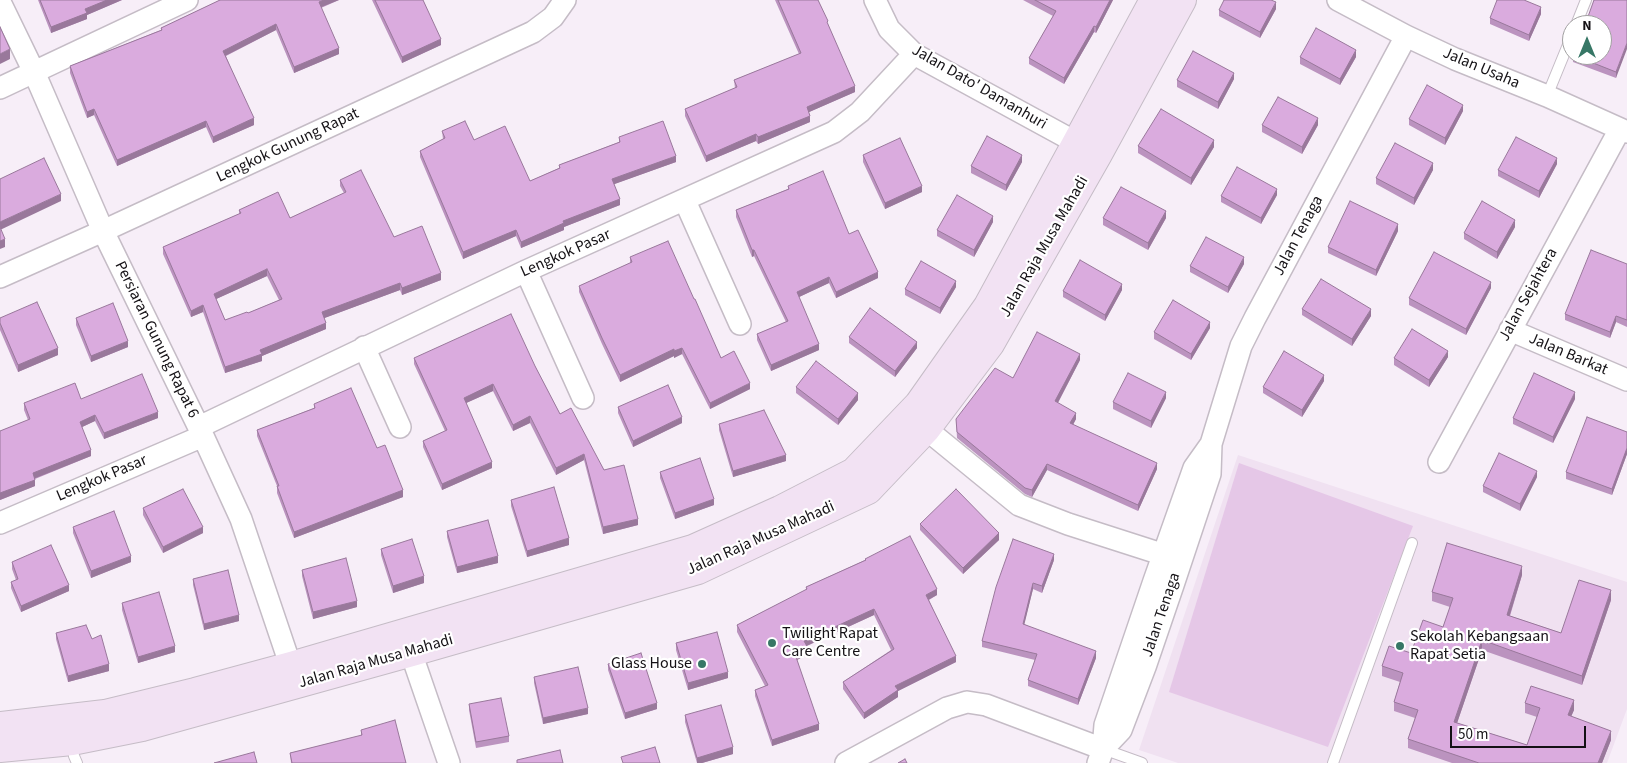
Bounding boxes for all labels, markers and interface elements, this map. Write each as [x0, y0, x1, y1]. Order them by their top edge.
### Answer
north arrow [1562, 15, 1612, 65]
text: N [1582, 16, 1592, 36]
street label: Jalan Dato' Damanhuri [908, 41, 1050, 135]
street label: Jalan Usaha [1440, 44, 1522, 94]
street label: Lengkok Gunung Rapat [214, 105, 362, 187]
street label: Jalan Raja Musa Mahadi [997, 173, 1093, 321]
street label: Jalan Tenaga [1270, 193, 1328, 279]
street label: Lengkok Pasar [518, 226, 614, 282]
street label: Jalan Sejahtera [1496, 245, 1562, 345]
street label: Persiaran Gunung Rapat 6 [110, 258, 202, 422]
street label: Jalan Barkat [1526, 330, 1610, 380]
street label: Lengkok Pasar [54, 451, 150, 507]
street label: Jalan Raja Musa Mahadi [684, 498, 838, 580]
street label: Jalan Tenaga [1139, 570, 1185, 660]
place label: Twilight Rapat Care Centre [782, 624, 878, 662]
place label: Sekolah Kebangsaan Rapat Setia [1410, 627, 1549, 665]
street label: Jalan Raja Musa Mahadi [297, 631, 455, 693]
marker: Twilight Rapat Care Centre [766, 637, 778, 649]
marker: Sekolah Kebangsaan Rapat Setia [1394, 640, 1406, 652]
place label: Glass House [611, 654, 692, 674]
marker: Glass House [696, 658, 708, 670]
scale bar [1452, 716, 1588, 748]
text: 50 m [1458, 724, 1488, 745]

